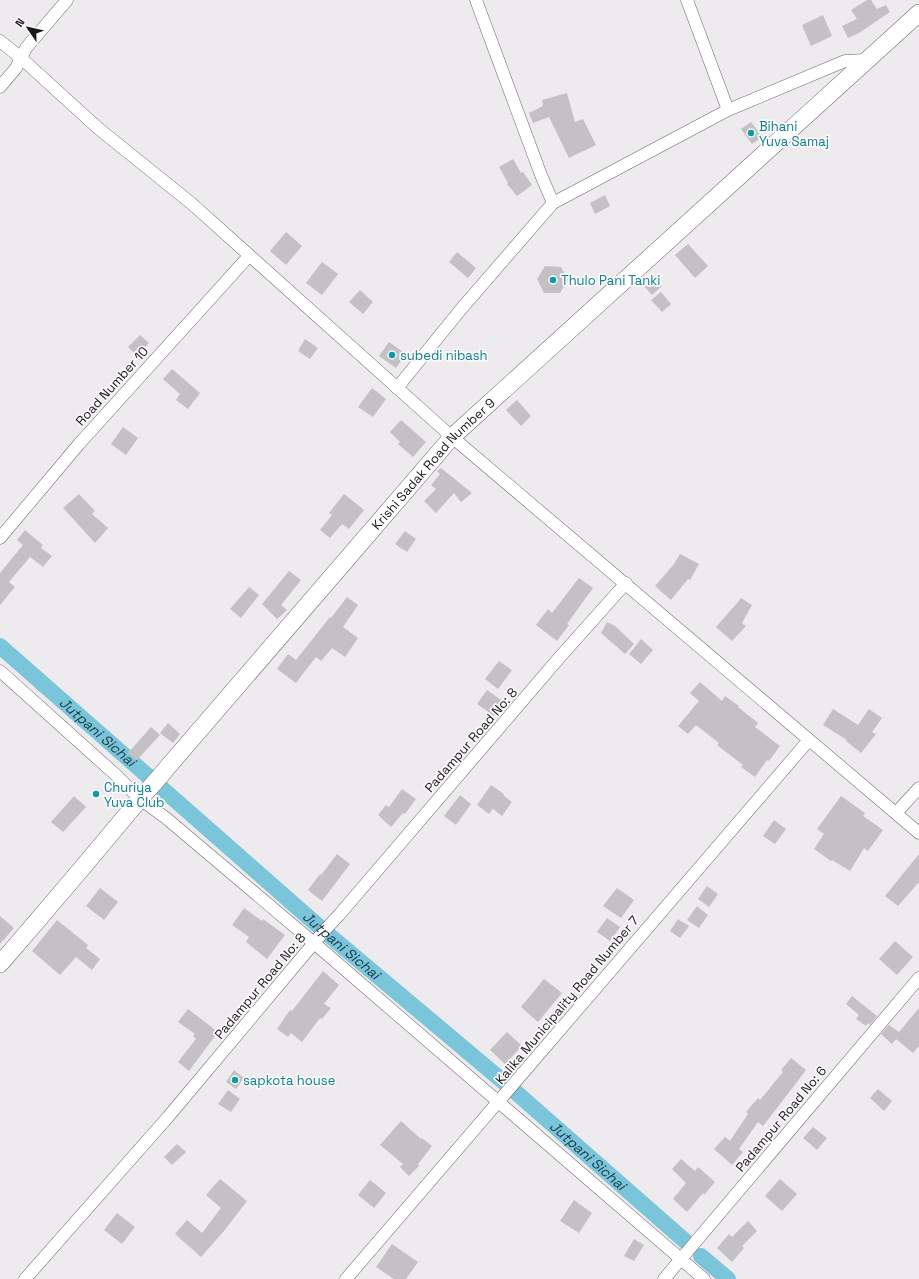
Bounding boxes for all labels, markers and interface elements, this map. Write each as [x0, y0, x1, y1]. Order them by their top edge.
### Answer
north arrow [8, 8, 48, 48]
text: N [12, 15, 28, 29]
place label: Bihani Yuva Samaj [759, 118, 829, 150]
marker: Bihani Yuva Samaj [746, 128, 756, 138]
place label: Thulo Pani Tanki [561, 272, 660, 289]
marker: Thulo Pani Tanki [548, 275, 558, 285]
street label: Road Number 10 [72, 343, 152, 429]
place label: subedi nibash [400, 347, 488, 364]
marker: subedi nibash [387, 350, 397, 360]
street label: Krishi Sadak Road Number 9 [368, 394, 498, 533]
street label: Padampur Road No: 8 [421, 684, 521, 796]
water label: Jutpani Sichai [56, 693, 141, 771]
place label: Churiya Yuva Club [104, 779, 164, 811]
marker: Churiya Yuva Club [91, 789, 101, 799]
water label: Jutpani Sichai [299, 907, 385, 984]
street label: Kalika Municipality Road Number 7 [491, 912, 643, 1088]
street label: Padampur Road No: 8 [211, 930, 309, 1042]
street label: Padampur Road No: 6 [732, 1063, 830, 1175]
place label: sapkota house [243, 1072, 335, 1089]
marker: sapkota house [230, 1075, 240, 1085]
water label: Jutpani Sichai [546, 1117, 631, 1195]

